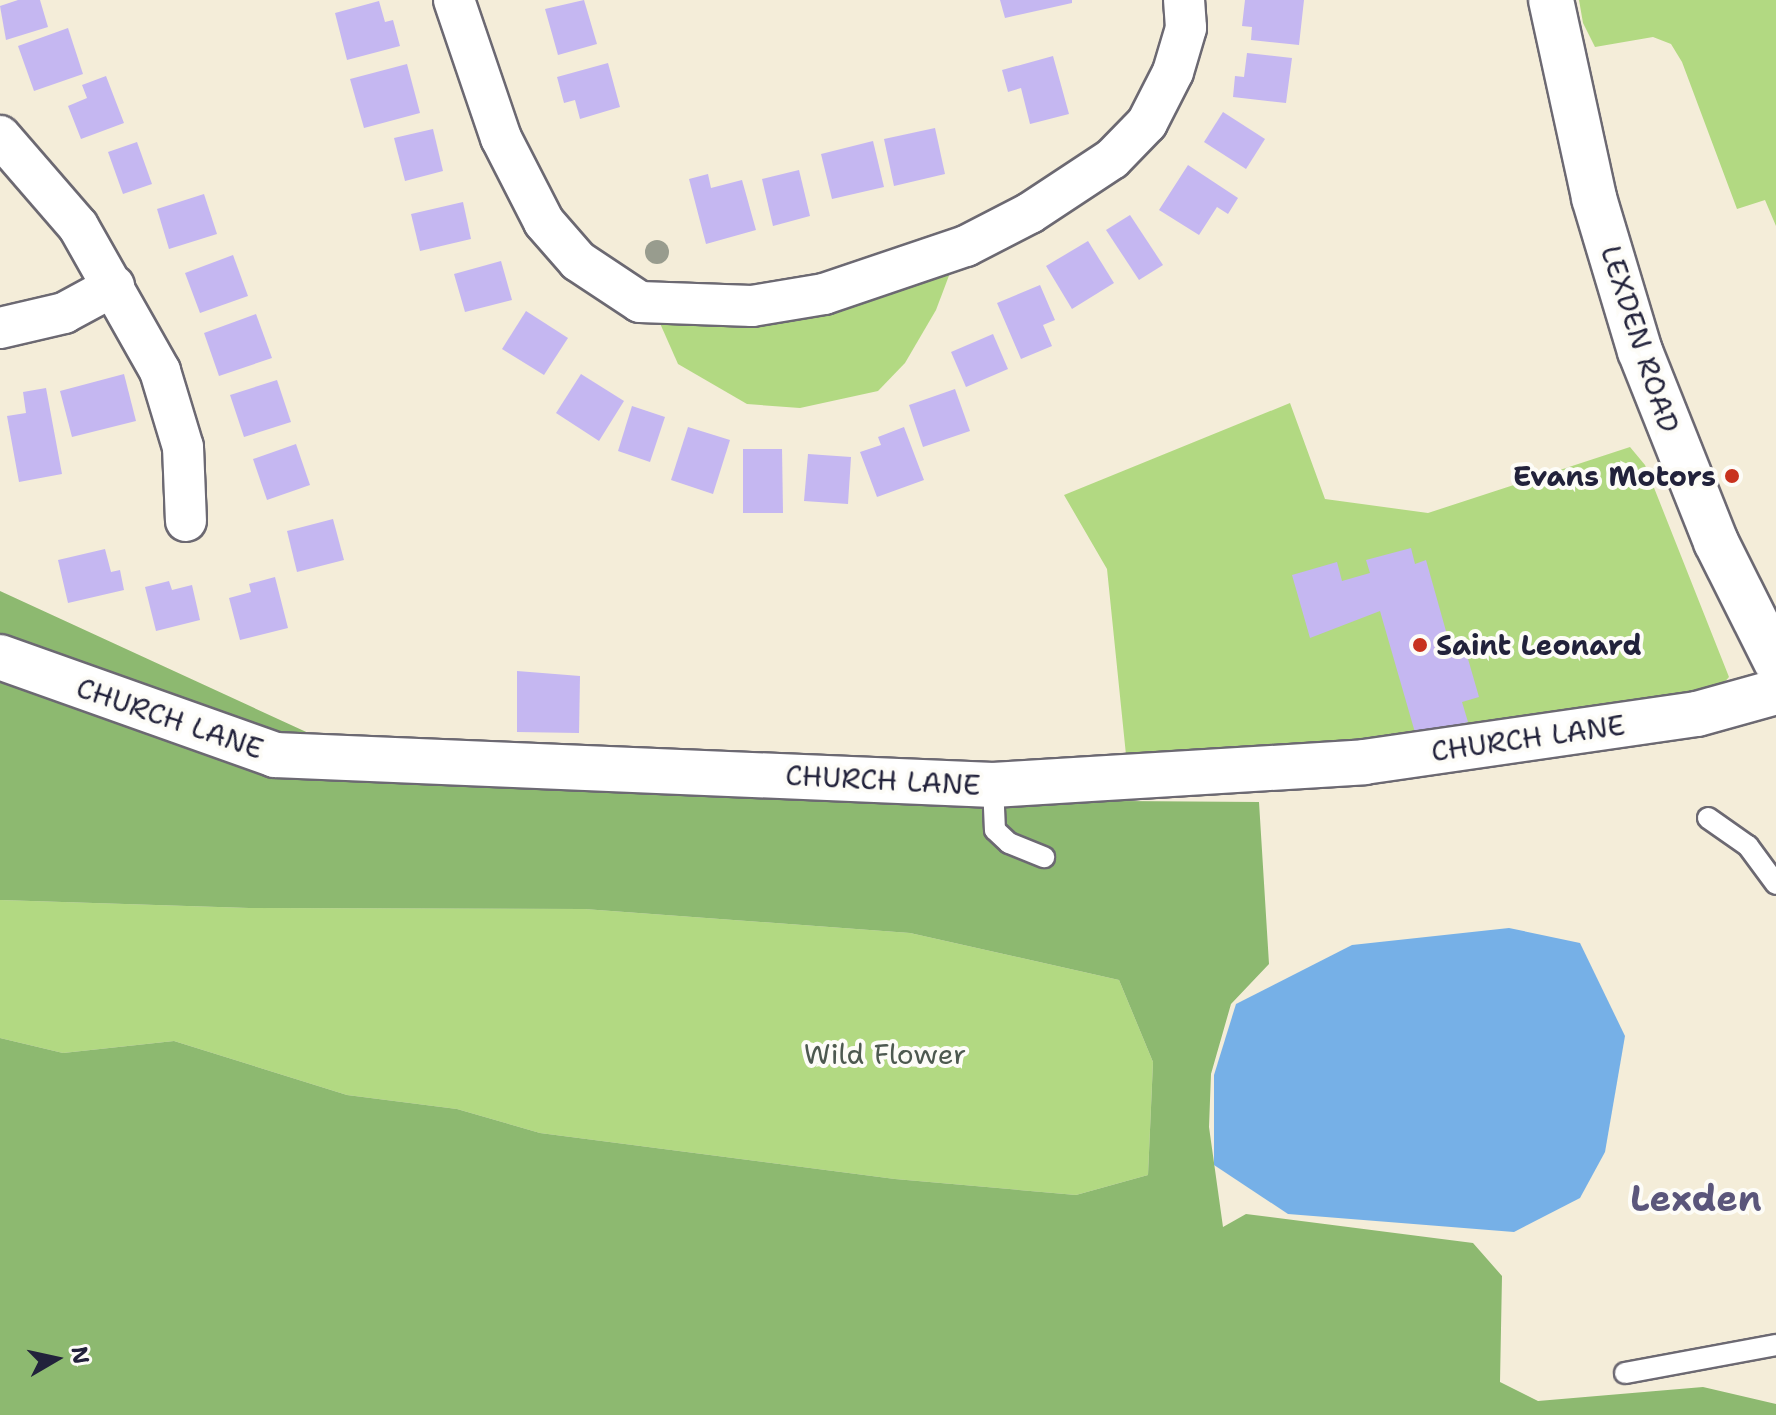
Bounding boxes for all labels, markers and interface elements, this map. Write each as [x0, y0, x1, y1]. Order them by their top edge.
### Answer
street label: LEXDEN ROAD [1594, 241, 1686, 437]
place label: Evans Motors [1513, 459, 1716, 493]
marker: Evans Motors [1723, 467, 1741, 485]
place label: Saint Leonard [1436, 628, 1642, 662]
marker: Saint Leonard [1411, 636, 1429, 654]
street label: CHURCH LANE [72, 670, 268, 766]
street label: CHURCH LANE [1429, 708, 1627, 768]
street label: CHURCH LANE [785, 758, 981, 802]
park label: Wild Flower [804, 1037, 966, 1071]
district label: Lexden [1630, 1177, 1762, 1221]
north arrow [16, 1319, 96, 1399]
text: N [65, 1344, 96, 1366]

